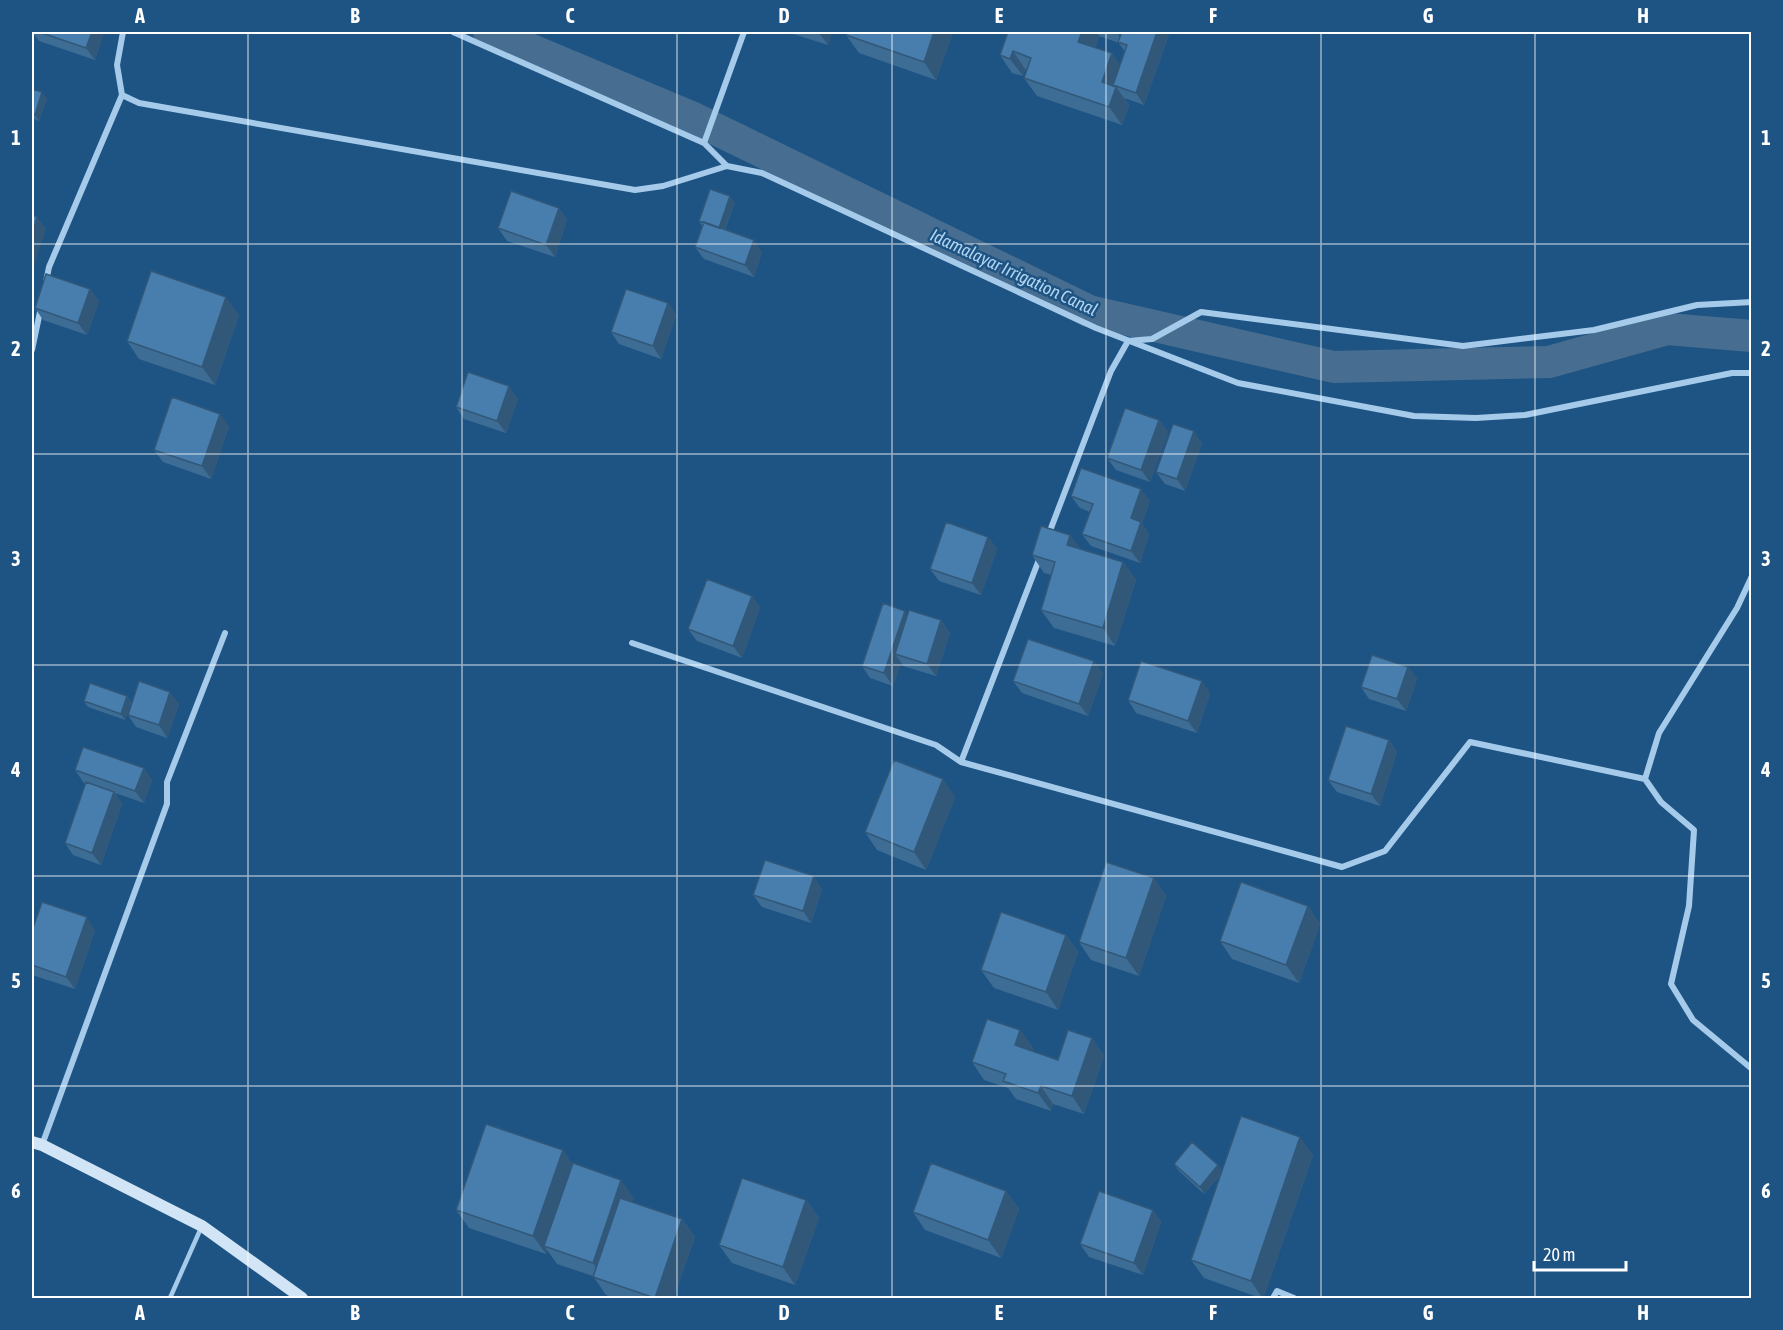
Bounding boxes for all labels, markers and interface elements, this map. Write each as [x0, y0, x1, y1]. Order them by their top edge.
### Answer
text: A [134, 4, 145, 27]
text: B [350, 4, 360, 27]
text: C [566, 4, 575, 27]
text: D [778, 4, 790, 27]
text: E [995, 4, 1004, 27]
text: F [1209, 4, 1217, 27]
text: G [1423, 4, 1434, 27]
text: H [1637, 4, 1649, 27]
text: 1 [11, 126, 21, 149]
text: 1 [1761, 126, 1771, 149]
water label: Idamalayar Irrigation Canal [927, 224, 1101, 320]
text: 2 [11, 337, 21, 360]
text: 2 [1761, 337, 1771, 360]
text: 3 [11, 547, 21, 570]
text: 3 [1761, 547, 1771, 570]
text: 4 [10, 758, 21, 781]
text: 4 [1760, 758, 1771, 781]
text: 5 [11, 969, 21, 992]
text: 5 [1761, 969, 1771, 992]
text: 6 [11, 1179, 21, 1202]
text: 6 [1761, 1179, 1771, 1202]
scale bar [1534, 1234, 1626, 1272]
text: 20 m [1543, 1244, 1575, 1265]
text: A [134, 1301, 145, 1324]
text: B [350, 1301, 360, 1324]
text: C [566, 1301, 575, 1324]
text: D [778, 1301, 790, 1324]
text: E [995, 1301, 1004, 1324]
text: F [1209, 1301, 1217, 1324]
text: G [1423, 1301, 1434, 1324]
text: H [1637, 1301, 1649, 1324]

